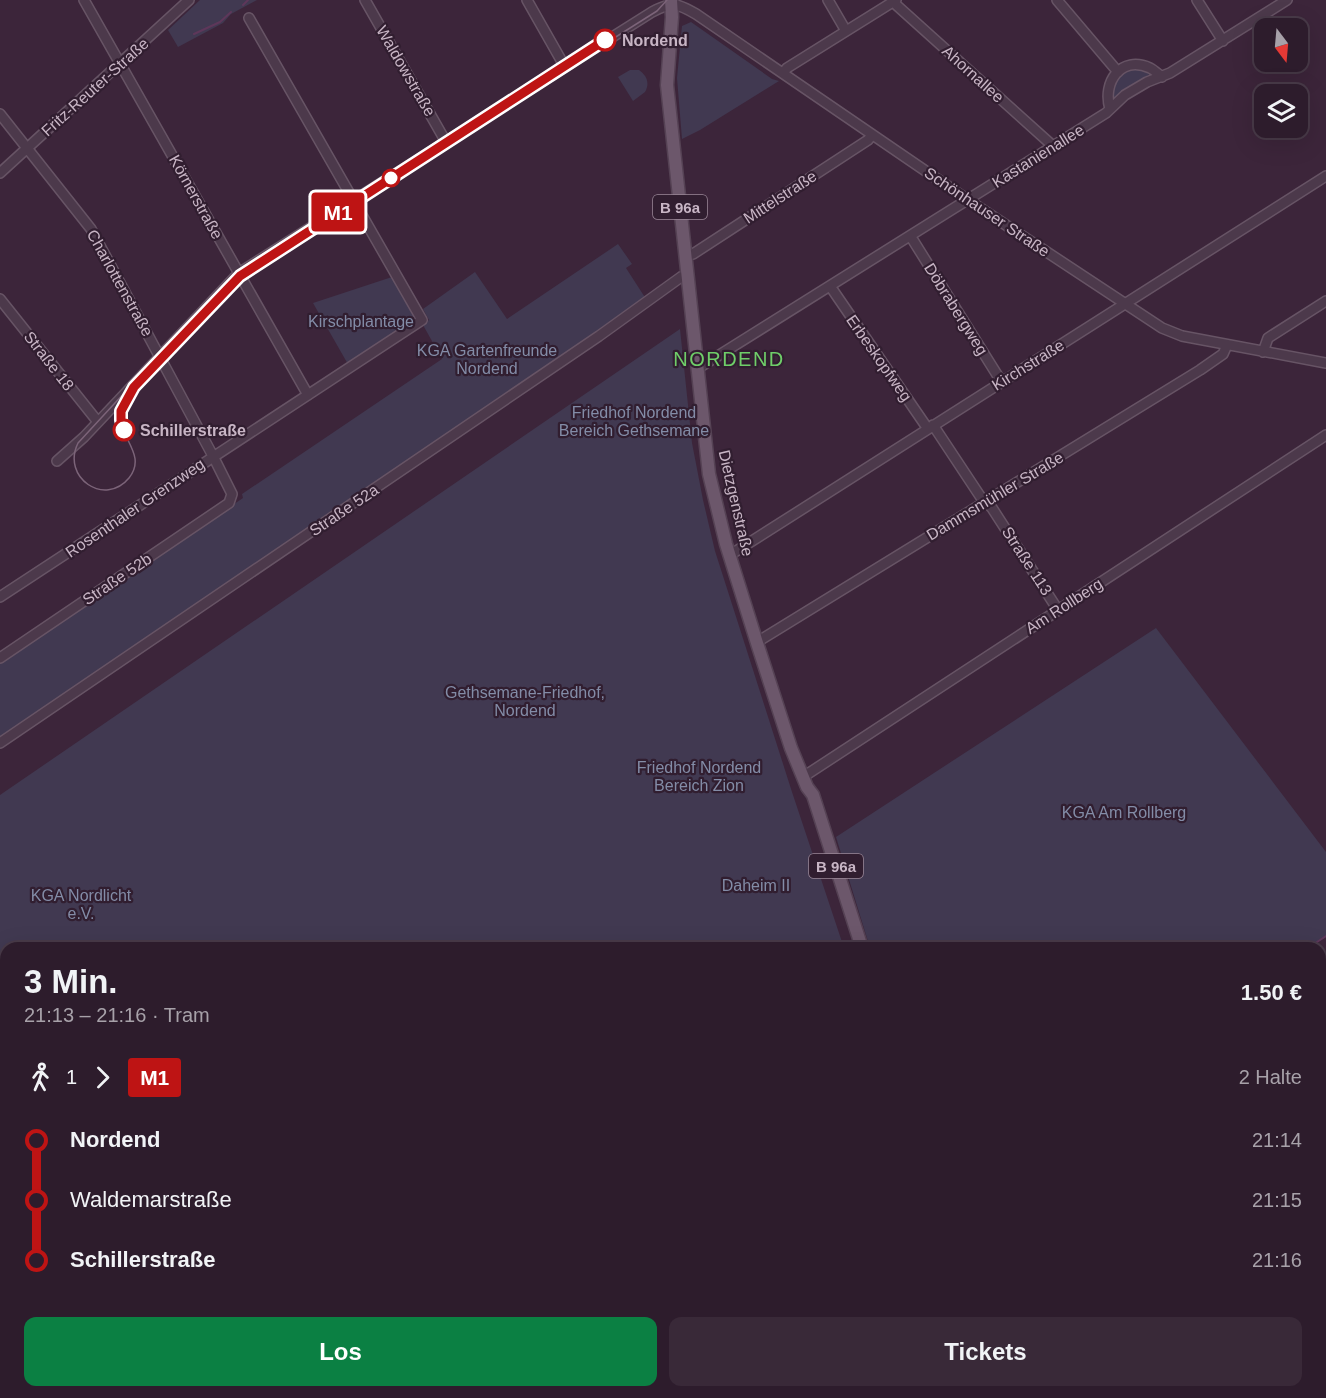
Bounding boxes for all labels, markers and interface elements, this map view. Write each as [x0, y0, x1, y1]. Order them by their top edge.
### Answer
north arrow [1254, 18, 1308, 72]
map controls [1254, 18, 1308, 138]
street label: Waldowstraße [373, 23, 439, 119]
marker: Nordend [594, 29, 616, 51]
place label: Nordend [622, 32, 688, 49]
street label: Fritz-Reuter-Straße [38, 35, 152, 139]
street label: Ahornallee [939, 42, 1007, 106]
button: layers [1254, 84, 1308, 138]
street label: Kastanienallee [989, 121, 1087, 191]
street label: Körnerstraße [166, 152, 226, 242]
street label: Schönhauser Straße [921, 164, 1053, 260]
street label: Mittelstraße [740, 167, 820, 227]
unlabelled marker [382, 169, 400, 187]
line badge: M1 [311, 192, 365, 232]
road number: B 96a [653, 195, 707, 219]
text: M1 [323, 201, 353, 224]
street label: Charlottenstraße [84, 227, 156, 339]
street label: Döbrabergweg [921, 260, 991, 358]
street label: Erbeskopfweg [843, 312, 915, 404]
park label: Kirschplantage [308, 313, 414, 330]
street label: Straße 18 [21, 328, 77, 394]
street label: Kirchstraße [989, 336, 1067, 394]
park label: KGA Gartenfreunde Nordend [417, 342, 557, 377]
district label: NORDEND [673, 348, 785, 370]
park label: Friedhof Nordend Bereich Gethsemane [559, 404, 709, 439]
marker: Schillerstraße [113, 419, 135, 441]
place label: Schillerstraße [140, 422, 246, 439]
street label: Dietzgenstraße [716, 448, 757, 558]
street label: Dammsmühler Straße [924, 448, 1067, 544]
street label: Rosenthaler Grenzweg [62, 455, 208, 561]
street label: Straße 52a [306, 481, 382, 539]
street label: Straße 113 [999, 524, 1055, 598]
street label: Straße 52b [79, 550, 155, 608]
street label: Am Rollberg [1022, 575, 1106, 637]
park label: Gethsemane-Friedhof, Nordend [445, 684, 605, 719]
park label: Friedhof Nordend Bereich Zion [637, 759, 761, 794]
park label: KGA Am Rollberg [1062, 804, 1186, 821]
road number: B 96a [809, 854, 863, 878]
park label: Daheim II [722, 877, 790, 894]
park label: KGA Nordlicht e.V. [31, 887, 132, 922]
text: 3 Min. [24, 963, 118, 1000]
text: 1.50 € [1241, 980, 1302, 1005]
text: 21:13 – 21:16 · Tram [24, 1004, 210, 1026]
icon: walk [24, 1061, 57, 1094]
icon: forward [86, 1061, 119, 1094]
text: 1 [66, 1066, 77, 1088]
text: M1 [140, 1066, 169, 1089]
text: 2 Halte [1239, 1066, 1302, 1088]
text: Nordend [70, 1127, 160, 1152]
text: 21:14 [1252, 1129, 1302, 1151]
text: Waldemarstraße [70, 1187, 232, 1212]
text: 21:15 [1252, 1189, 1302, 1211]
text: Schillerstraße [70, 1247, 216, 1272]
text: 21:16 [1252, 1249, 1302, 1271]
button: Los [24, 1317, 657, 1386]
button: Tickets [669, 1317, 1302, 1386]

